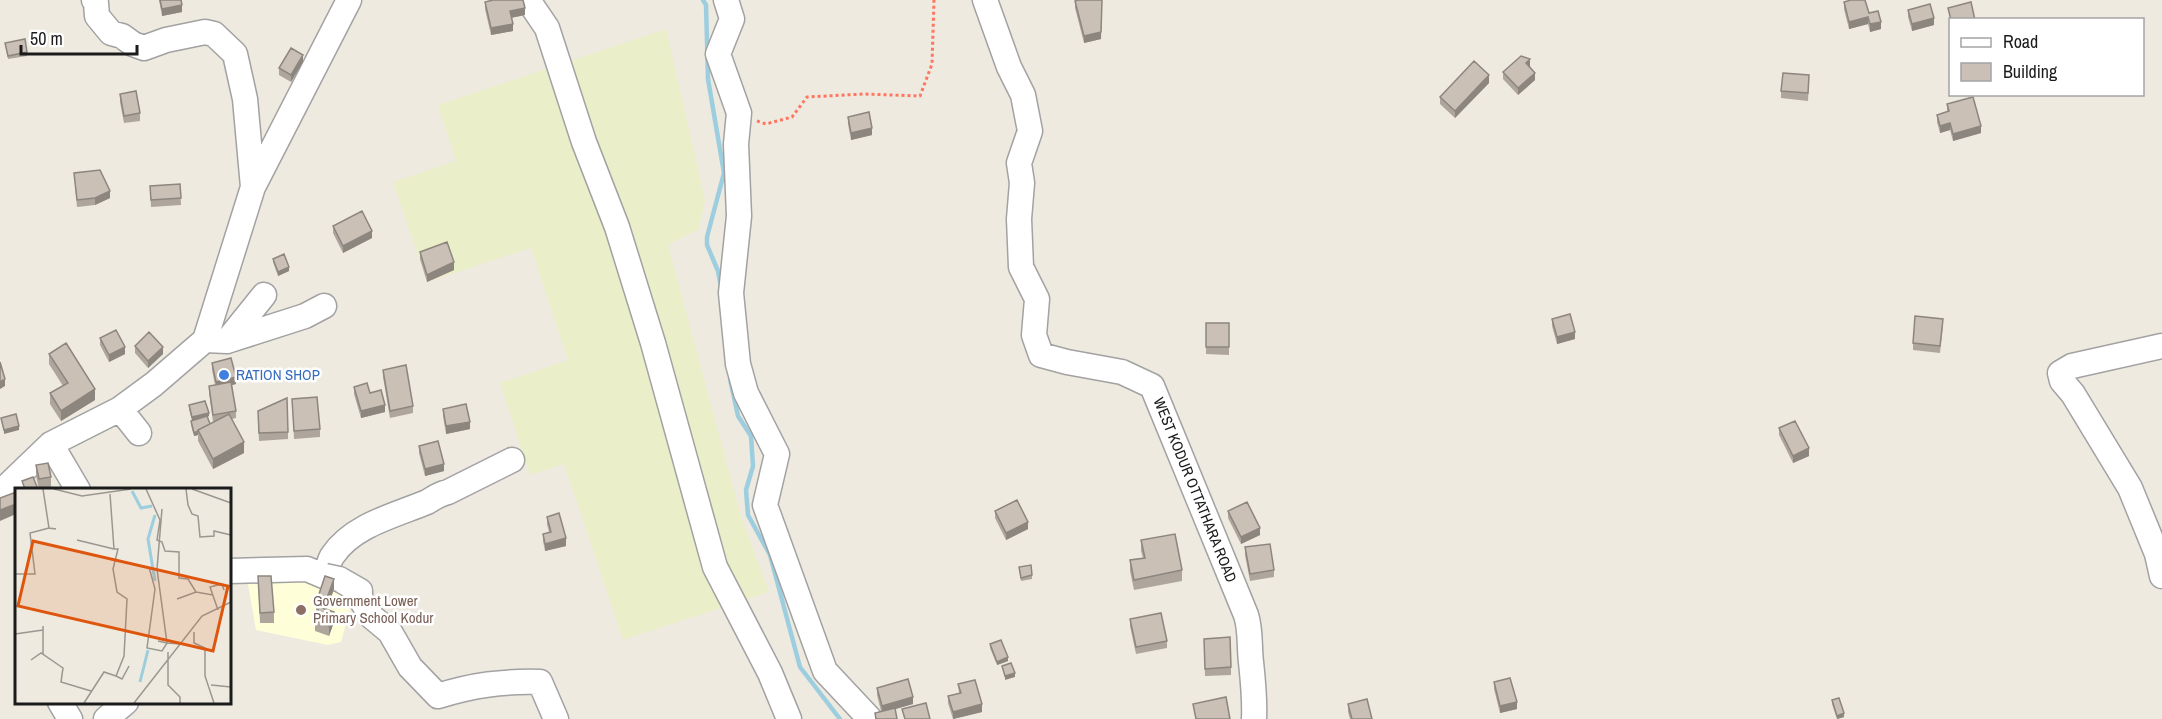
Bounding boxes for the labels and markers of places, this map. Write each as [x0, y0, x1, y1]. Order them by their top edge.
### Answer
place label: RATION SHOP [236, 364, 320, 385]
marker: RATION SHOP [217, 368, 231, 382]
place label: Government Lower Primary School Kodur [313, 590, 433, 628]
marker: Government Lower Primary School Kodur [294, 603, 308, 617]

